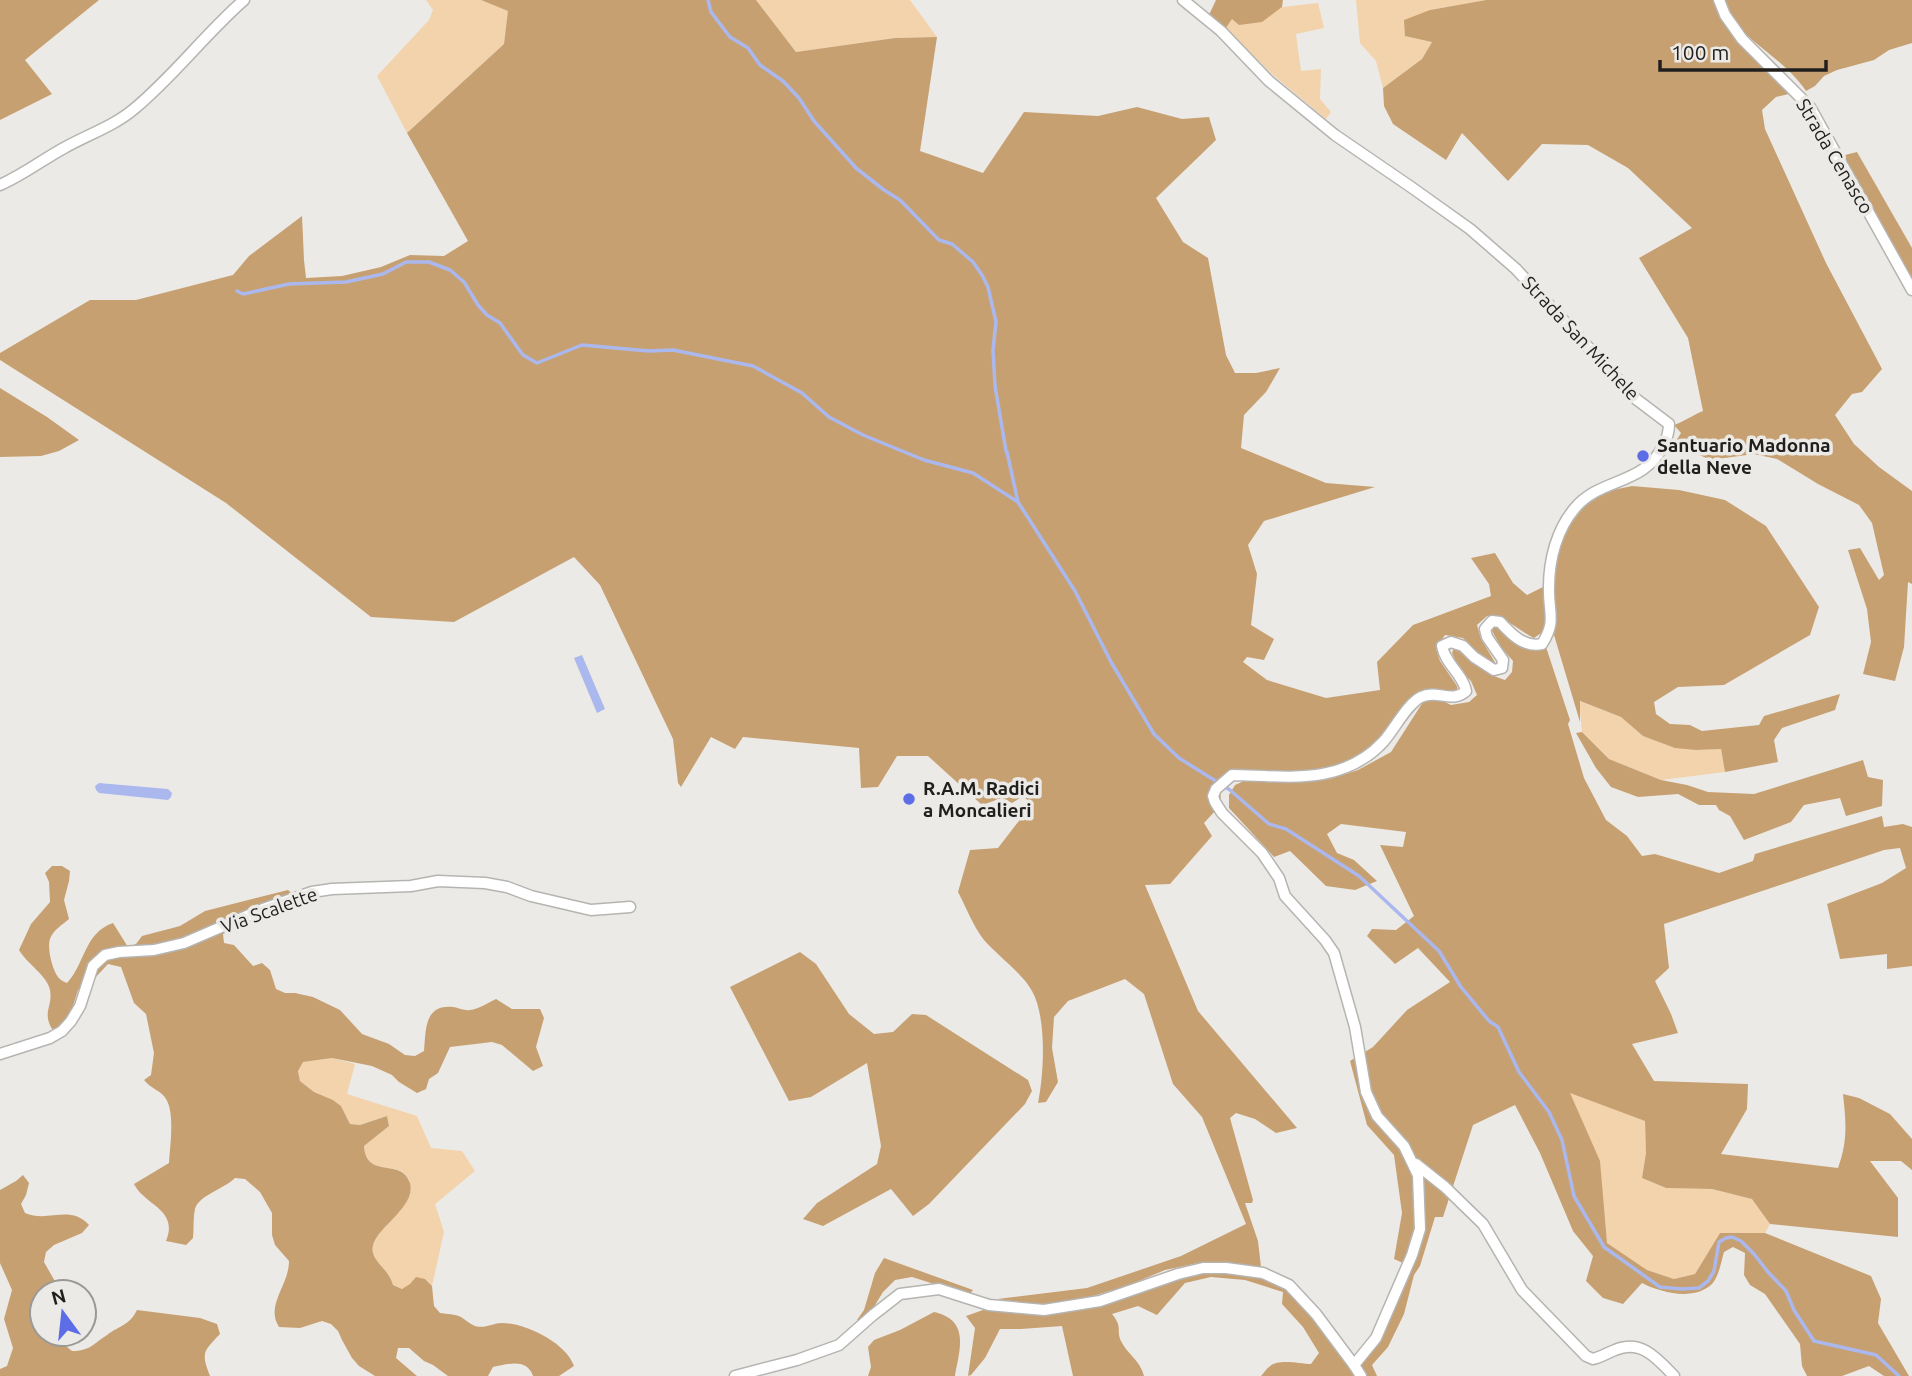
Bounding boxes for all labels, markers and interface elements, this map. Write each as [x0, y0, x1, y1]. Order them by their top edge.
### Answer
scale bar [1660, 28, 1826, 72]
text: 100 m [1671, 40, 1729, 64]
street label: Strada Cenasco [1792, 94, 1878, 218]
street label: Strada San Michele [1518, 272, 1644, 404]
place label: Santuario Madonna della Neve [1657, 434, 1831, 478]
marker: Santuario Madonna della Neve [1635, 448, 1651, 464]
place label: R.A.M. Radici a Moncalieri [923, 777, 1039, 821]
marker: R.A.M. Radici a Moncalieri [901, 791, 917, 807]
street label: Via Scalette [218, 882, 320, 938]
north arrow [28, 1278, 98, 1348]
text: N [49, 1284, 68, 1309]

